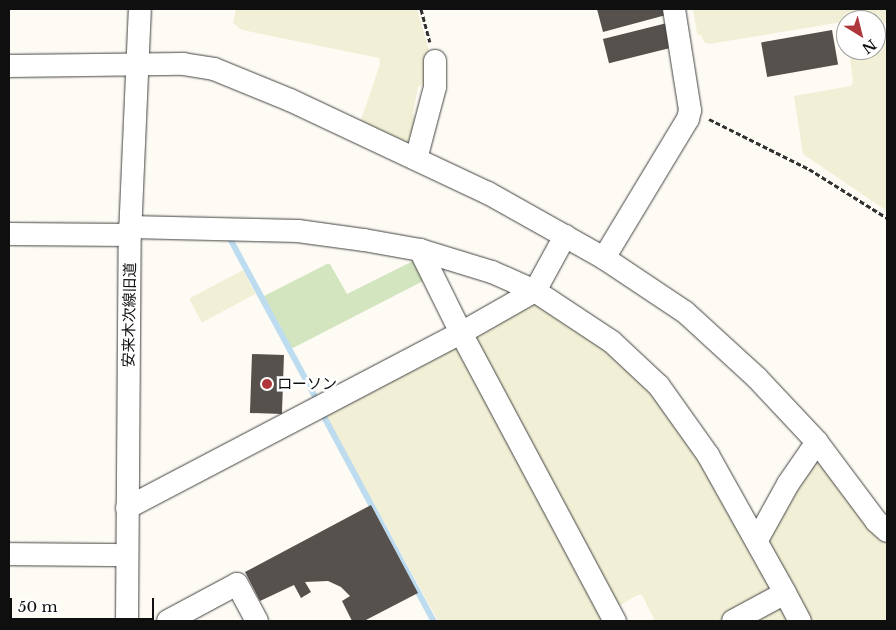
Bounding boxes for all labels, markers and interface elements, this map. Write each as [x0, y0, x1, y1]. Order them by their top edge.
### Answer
north arrow [836, 10, 886, 60]
text: N [859, 35, 880, 57]
street label: 安来木次線旧道 [119, 262, 139, 368]
place label: ローソン [277, 375, 337, 393]
marker: ローソン [261, 378, 273, 390]
scale bar [12, 588, 156, 620]
text: 50 m [18, 597, 58, 616]

